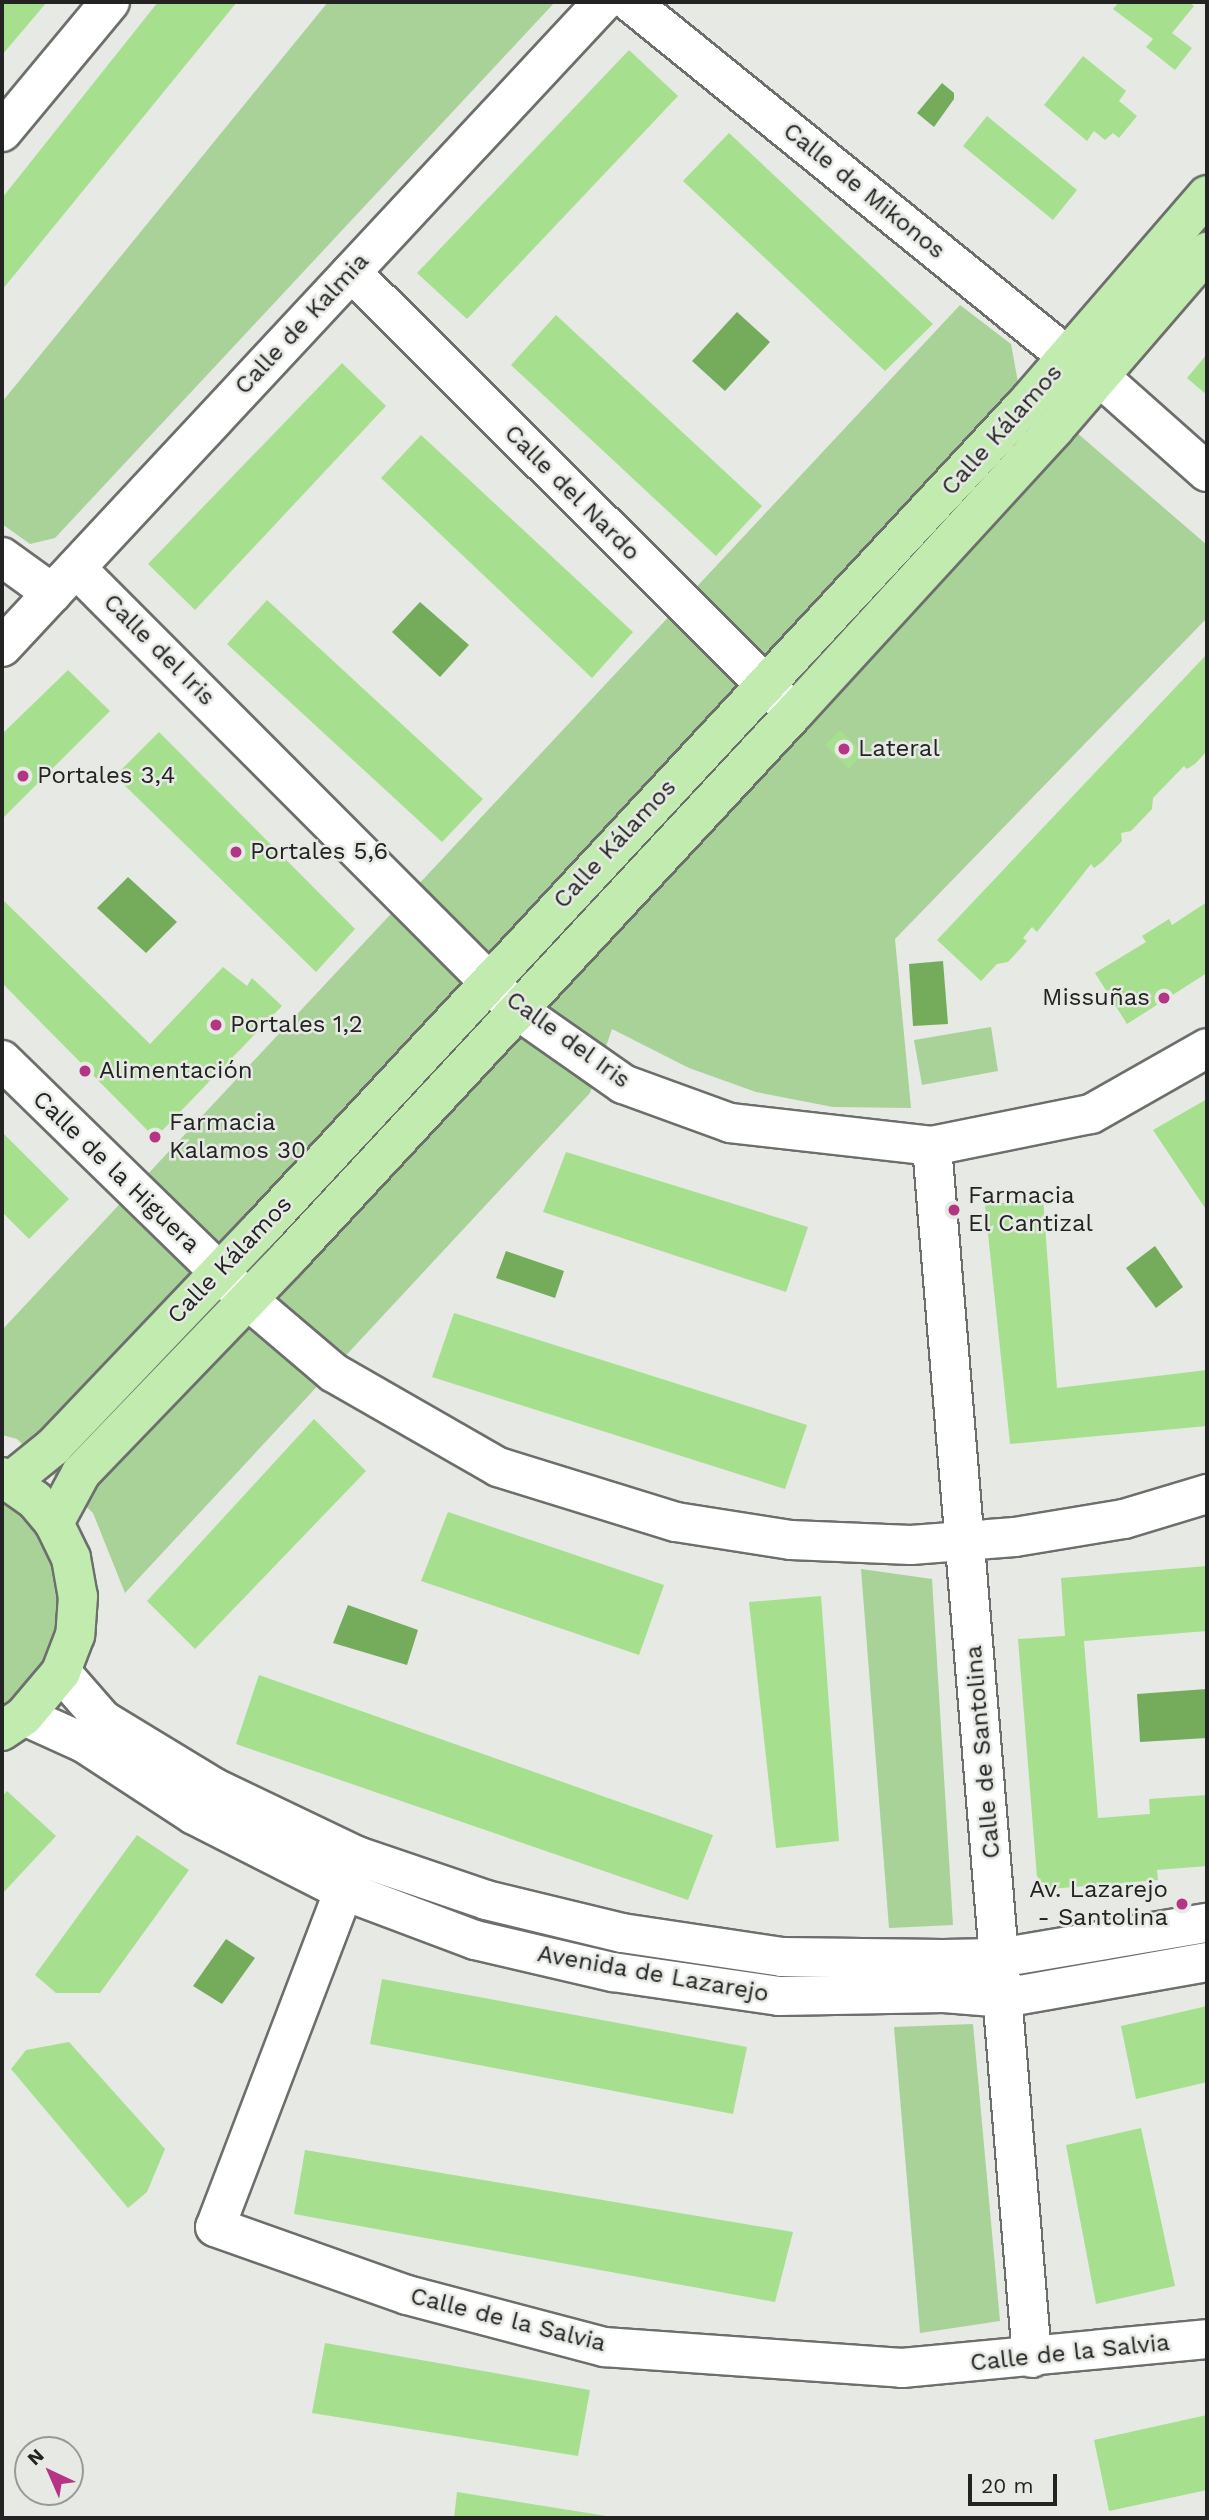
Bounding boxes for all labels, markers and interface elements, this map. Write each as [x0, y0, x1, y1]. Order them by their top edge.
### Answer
street label: Calle de Mikonos [777, 117, 951, 265]
street label: Calle de Kalmia [229, 247, 375, 401]
street label: Calle Kálamos [936, 358, 1068, 502]
street label: Calle del Nardo [498, 419, 646, 567]
street label: Calle del Iris [97, 588, 221, 712]
place label: Lateral [858, 735, 940, 763]
marker: Lateral [836, 741, 852, 757]
place label: Portales 3,4 [37, 762, 175, 790]
marker: Portales 3,4 [15, 768, 31, 784]
street label: Calle Kálamos [548, 773, 682, 915]
place label: Portales 5,6 [250, 838, 388, 866]
marker: Portales 5,6 [228, 844, 244, 860]
place label: Missuñas [1042, 984, 1150, 1012]
street label: Calle del Iris [500, 985, 636, 1095]
marker: Missuñas [1156, 990, 1172, 1006]
place label: Portales 1,2 [230, 1011, 363, 1039]
marker: Portales 1,2 [208, 1017, 224, 1033]
place label: Alimentación [99, 1057, 253, 1085]
marker: Alimentación [77, 1063, 93, 1079]
street label: Calle de la Higuera [26, 1085, 206, 1259]
place label: Farmacia Kalamos 30 [169, 1109, 306, 1165]
marker: Farmacia Kalamos 30 [147, 1129, 163, 1145]
place label: Farmacia El Cantizal [968, 1182, 1094, 1238]
street label: Calle Kálamos [162, 1190, 298, 1330]
marker: Farmacia El Cantizal [946, 1202, 962, 1218]
street label: Calle de Santolina [959, 1644, 1007, 1860]
place label: Av. Lazarejo - Santolina [1029, 1876, 1168, 1932]
marker: Av. Lazarejo - Santolina [1174, 1896, 1190, 1912]
street label: Avenida de Lazarejo [535, 1939, 771, 2009]
street label: Calle de la Salvia [407, 2282, 609, 2358]
street label: Calle de la Salvia [969, 2328, 1171, 2378]
north arrow [14, 2436, 84, 2506]
text: N [22, 2444, 49, 2470]
scale bar [971, 2460, 1060, 2504]
text: 20 m [981, 2473, 1033, 2498]

